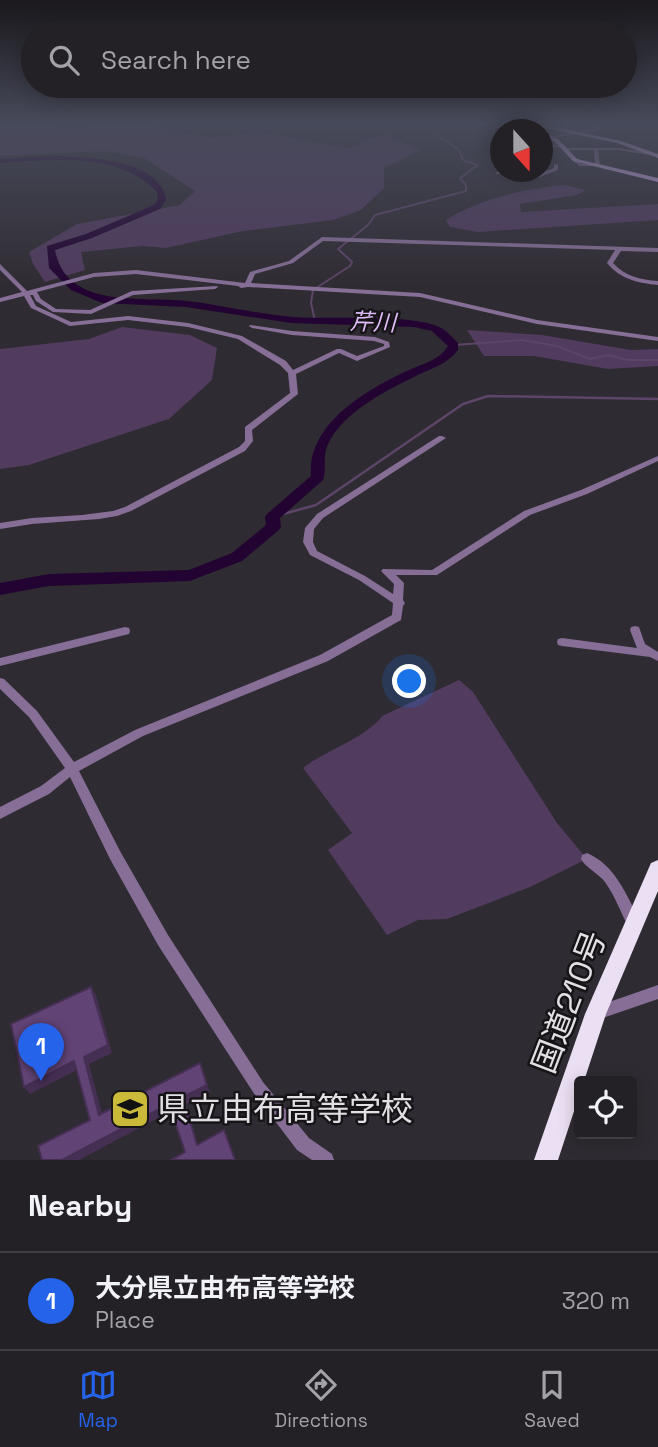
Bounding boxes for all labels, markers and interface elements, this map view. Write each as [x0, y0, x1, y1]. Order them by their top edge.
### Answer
search box [21, 21, 637, 98]
icon: search [45, 41, 83, 79]
text: Search here [101, 43, 251, 77]
north arrow [490, 119, 553, 182]
water label: 芹川 [349, 306, 400, 338]
your location [392, 664, 426, 698]
street label: 国道210号 [524, 925, 614, 1079]
pin: 1 [18, 1023, 64, 1081]
map controls [574, 1076, 637, 1139]
button: locate [574, 1076, 637, 1139]
school or university icon: 県立由布高等学校 [109, 1088, 151, 1130]
place label: 県立由布高等学校 [157, 1089, 413, 1129]
text: Nearby [28, 1186, 132, 1225]
text: 大分県立由布高等学校 [95, 1271, 355, 1305]
text: 1 [46, 1286, 56, 1316]
text: 320 m [562, 1286, 630, 1316]
text: Place [95, 1305, 155, 1335]
tab: Map [78, 1366, 118, 1433]
tab: Directions [275, 1366, 368, 1433]
tab: Saved [524, 1366, 580, 1433]

